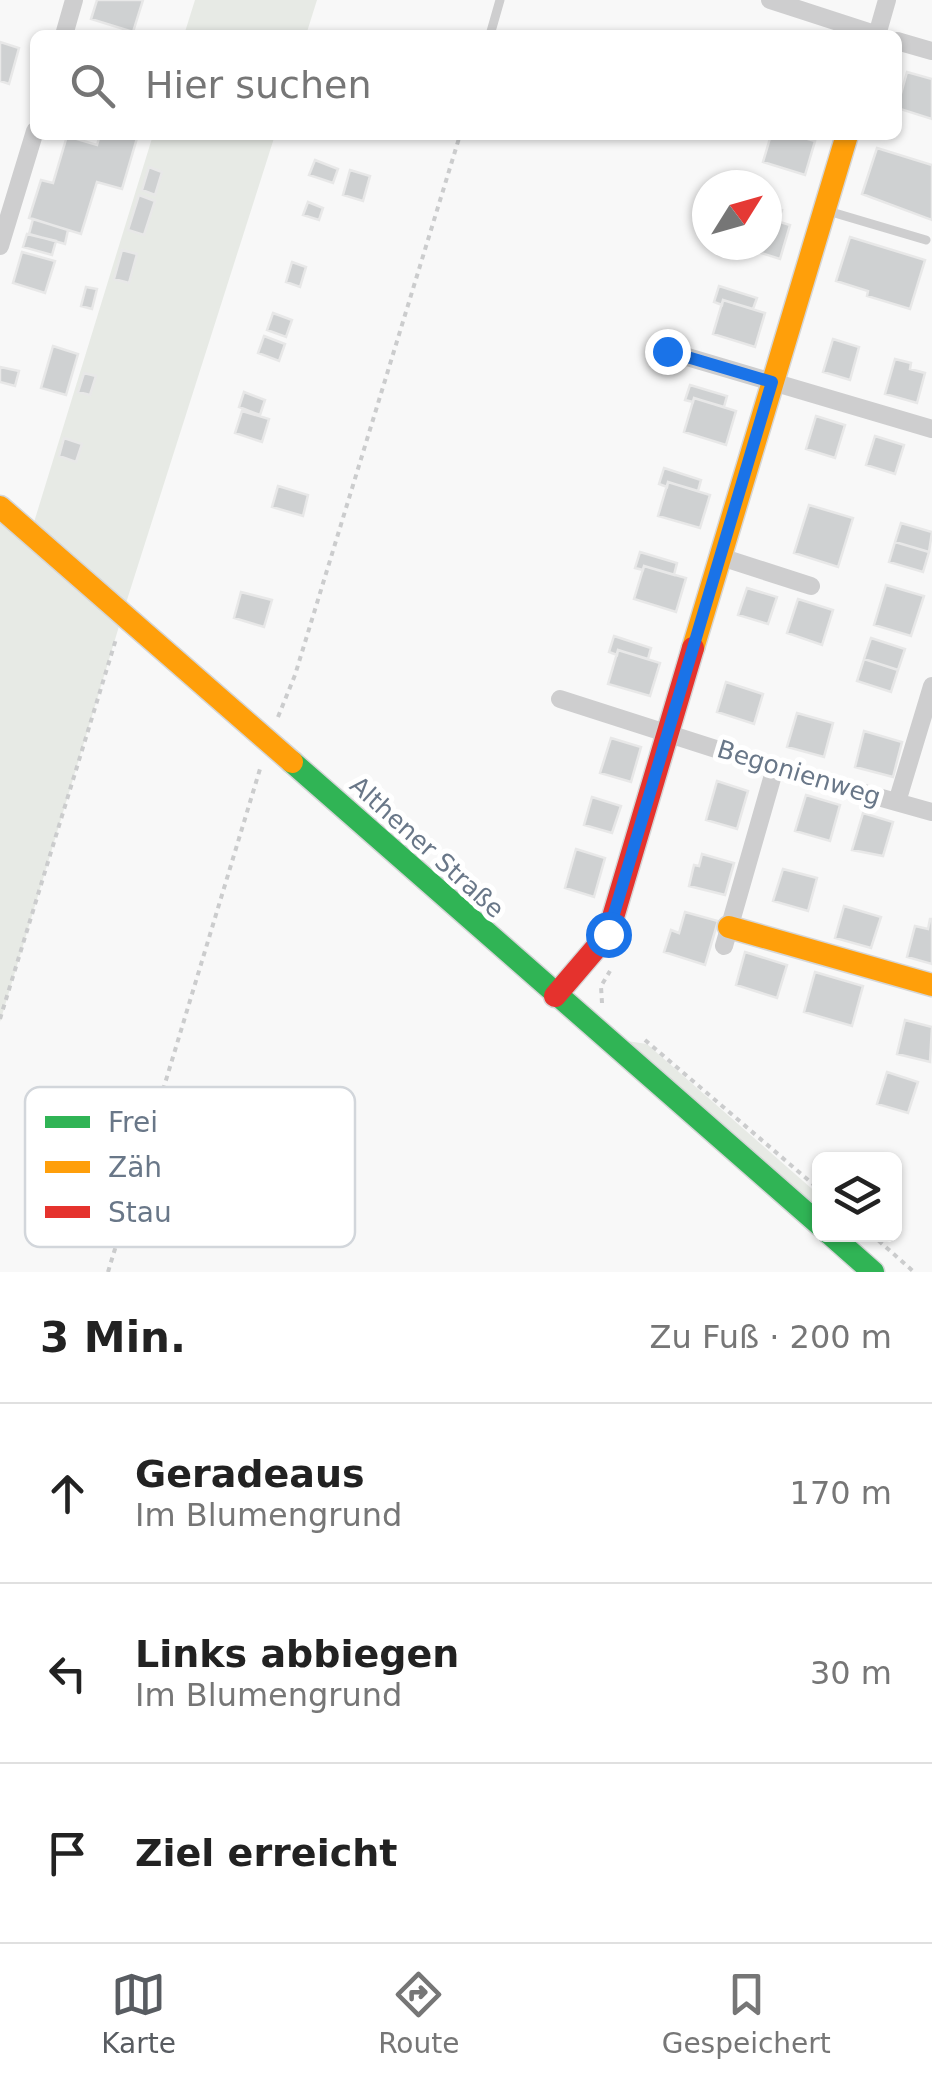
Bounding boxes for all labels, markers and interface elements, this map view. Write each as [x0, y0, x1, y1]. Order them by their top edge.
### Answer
search box [30, 30, 902, 140]
icon: search [65, 58, 120, 113]
text: Hier suchen [145, 63, 372, 107]
north arrow [692, 170, 782, 260]
route end [645, 329, 691, 375]
street label: Begonienweg [714, 734, 884, 812]
street label: Althener Straße [344, 770, 510, 924]
route start [586, 912, 632, 958]
legend [25, 1087, 355, 1247]
text: Frei [108, 1106, 158, 1139]
text: Zäh [108, 1151, 162, 1184]
map controls [812, 1152, 902, 1242]
button: layers [812, 1152, 902, 1242]
text: Stau [108, 1196, 172, 1229]
text: 3 Min. [40, 1313, 186, 1362]
text: Zu Fuß · 200 m [650, 1318, 892, 1356]
text: Geradeaus [135, 1452, 365, 1496]
icon: ahead [40, 1466, 95, 1521]
text: 170 m [790, 1474, 892, 1512]
text: Im Blumengrund [135, 1496, 402, 1534]
text: Links abbiegen [135, 1632, 459, 1676]
icon: left [40, 1646, 95, 1701]
text: 30 m [810, 1654, 892, 1692]
text: Im Blumengrund [135, 1676, 402, 1714]
icon: arrive [40, 1826, 95, 1881]
text: Ziel erreicht [135, 1831, 397, 1875]
tab: Karte [101, 1967, 176, 2060]
tab: Route [378, 1967, 459, 2060]
tab: Gespeichert [662, 1967, 831, 2060]

